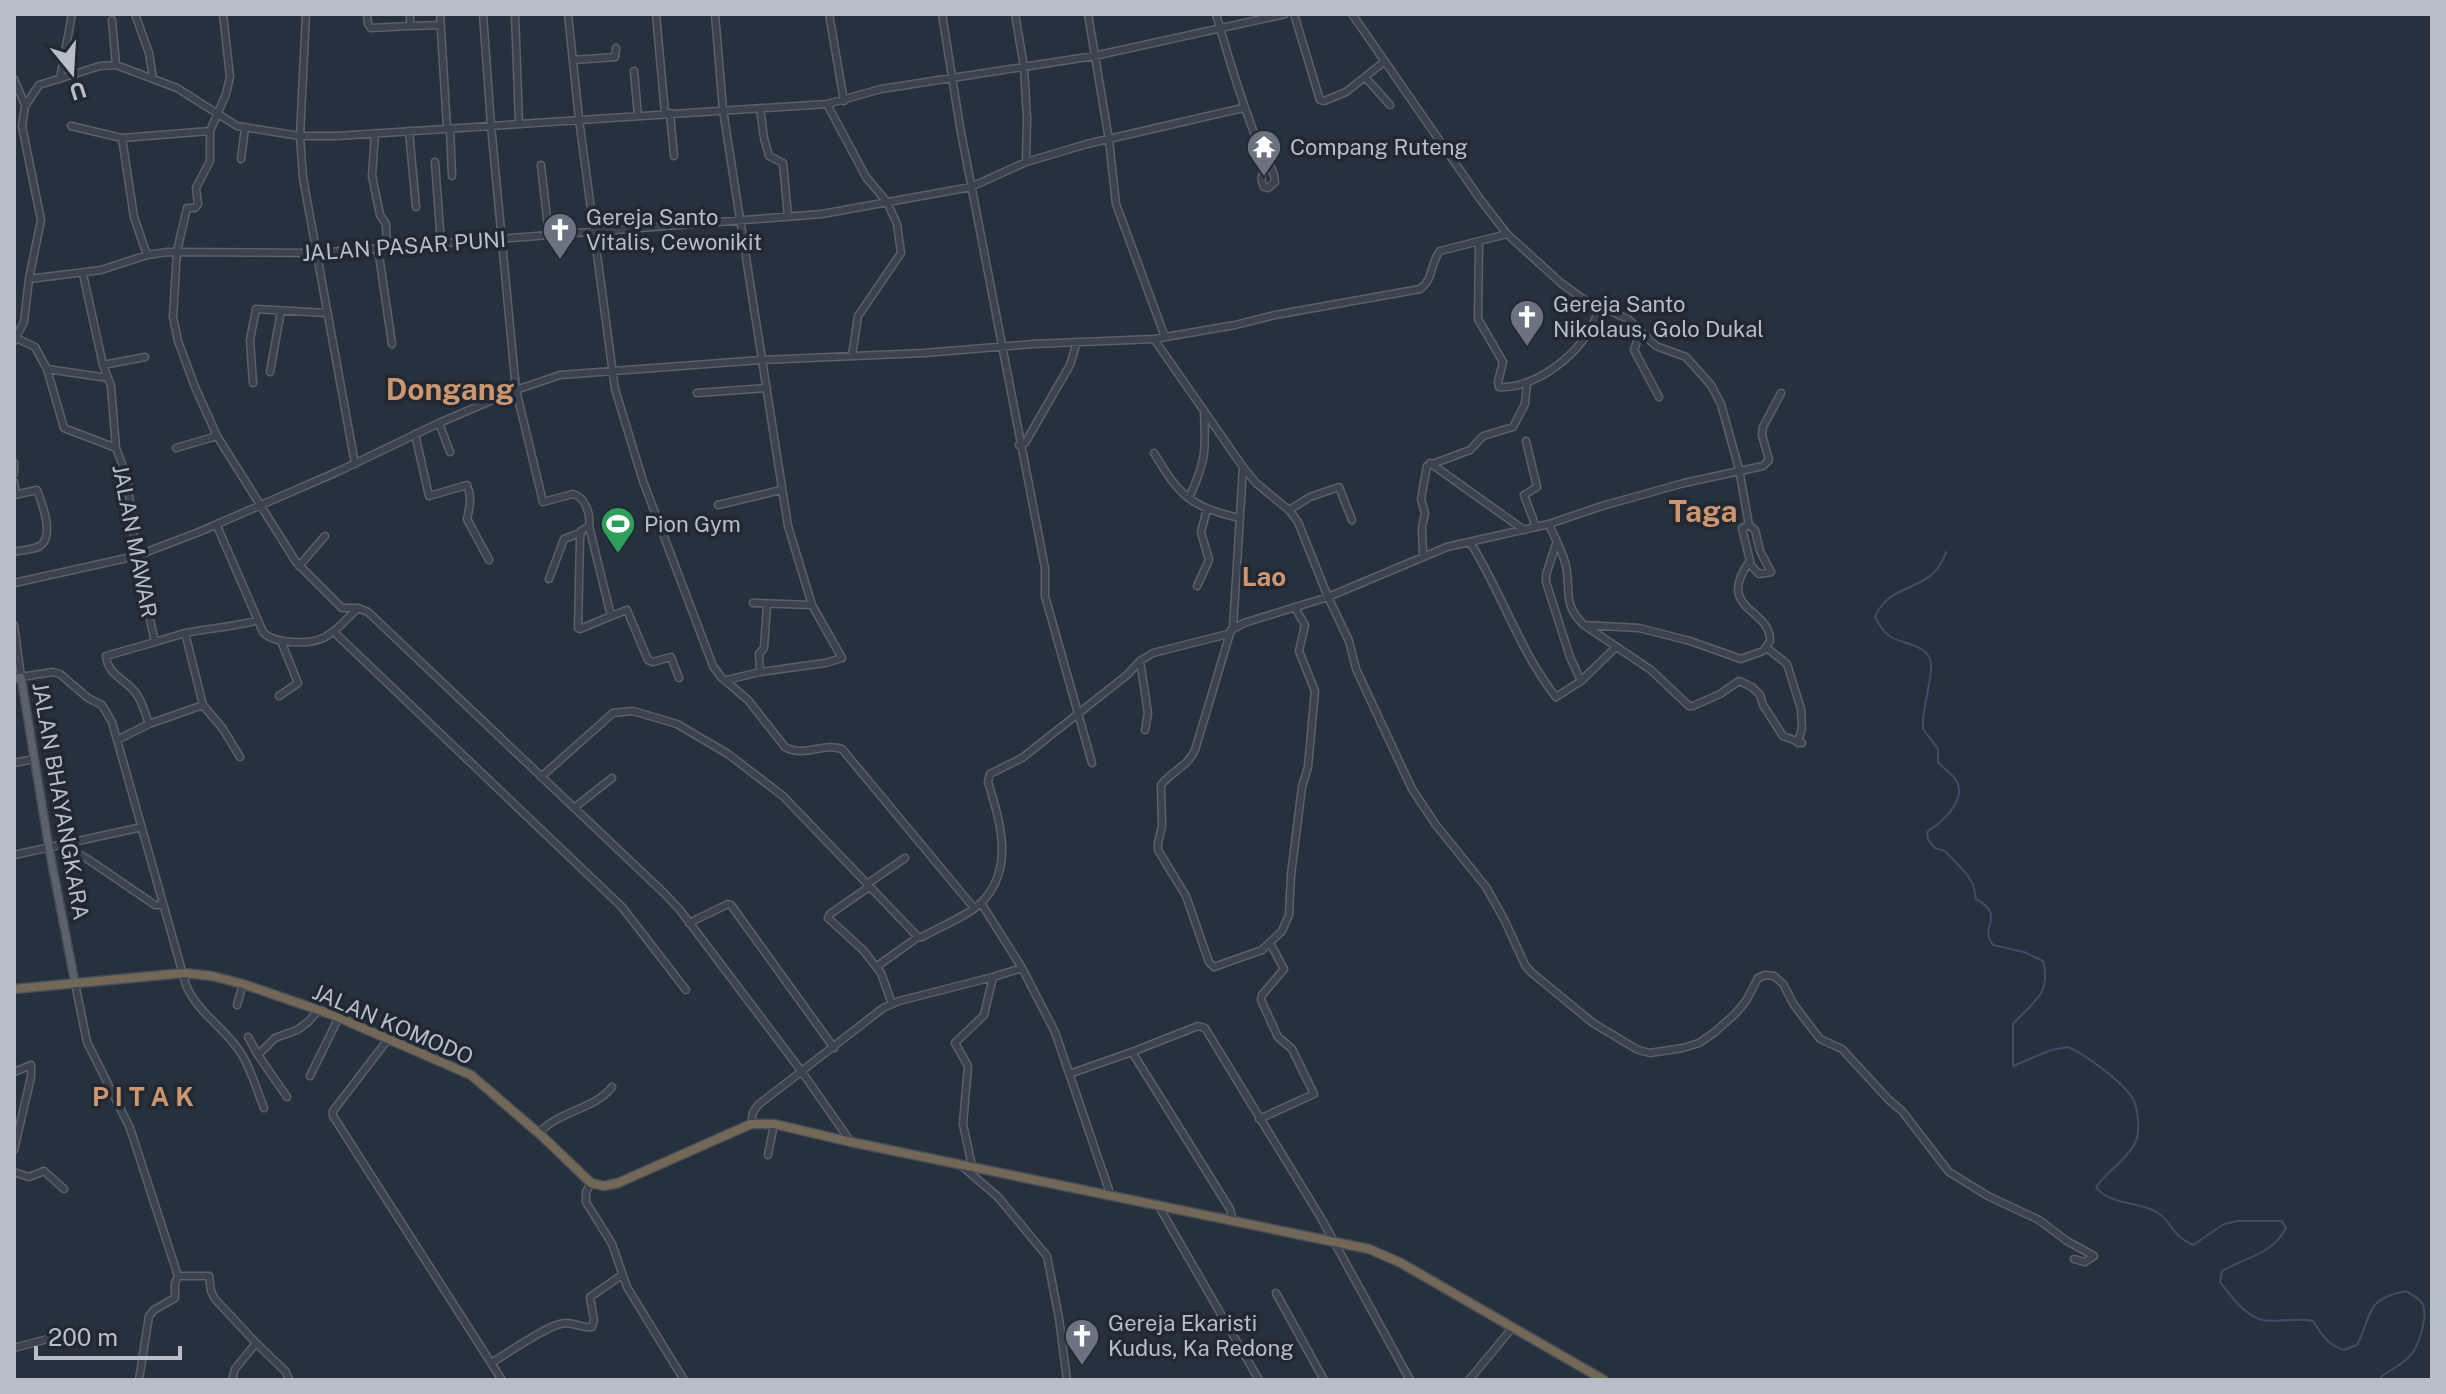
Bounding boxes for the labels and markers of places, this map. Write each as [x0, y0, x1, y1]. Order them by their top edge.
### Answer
temple icon: Compang Ruteng [1245, 128, 1283, 178]
place label: Compang Ruteng [1290, 134, 1468, 160]
place label: Gereja Santo Vitalis, Cewonikit [586, 204, 762, 255]
church icon: Gereja Santo Vitalis, Cewonikit [541, 211, 579, 261]
place label: Gereja Santo Nikolaus, Golo Dukal [1553, 291, 1764, 342]
church icon: Gereja Santo Nikolaus, Golo Dukal [1508, 298, 1546, 348]
sports icon: Pion Gym [599, 505, 637, 555]
place label: Pion Gym [644, 511, 741, 537]
place label: Gereja Ekaristi Kudus, Ka Redong [1108, 1310, 1294, 1361]
church icon: Gereja Ekaristi Kudus, Ka Redong [1063, 1317, 1101, 1367]

